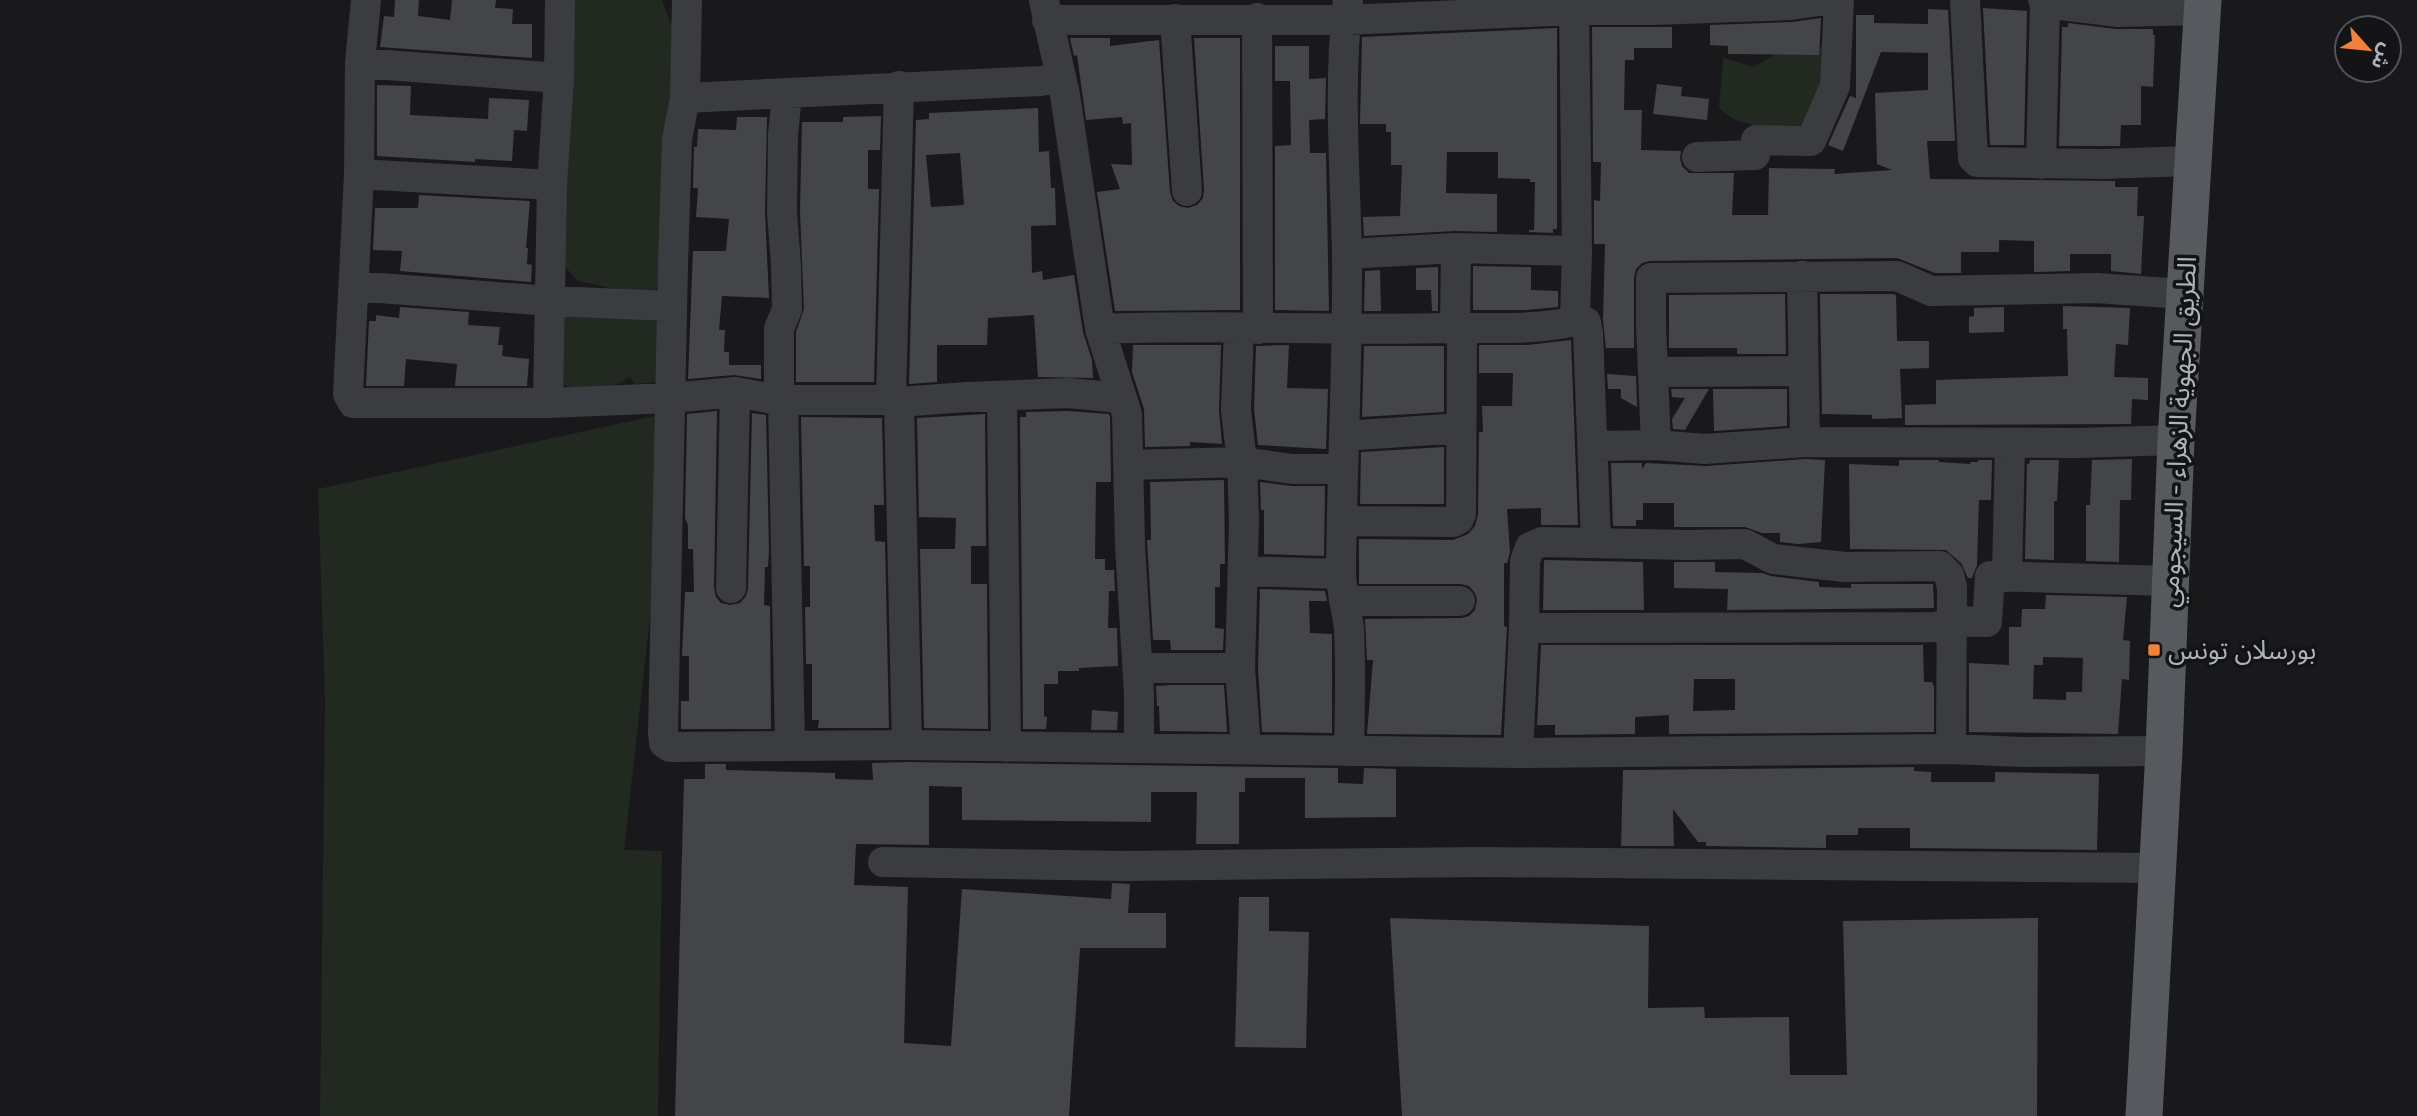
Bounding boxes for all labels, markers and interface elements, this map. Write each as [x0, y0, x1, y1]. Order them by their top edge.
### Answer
north arrow [2333, 14, 2403, 84]
text: ش [2367, 40, 2399, 73]
street label: الطريق الجهوية الزهراء - السيجومي [2153, 256, 2207, 609]
place label: بورسلان تونس [2168, 634, 2316, 666]
marker: بورسلان تونس [2146, 642, 2162, 658]

